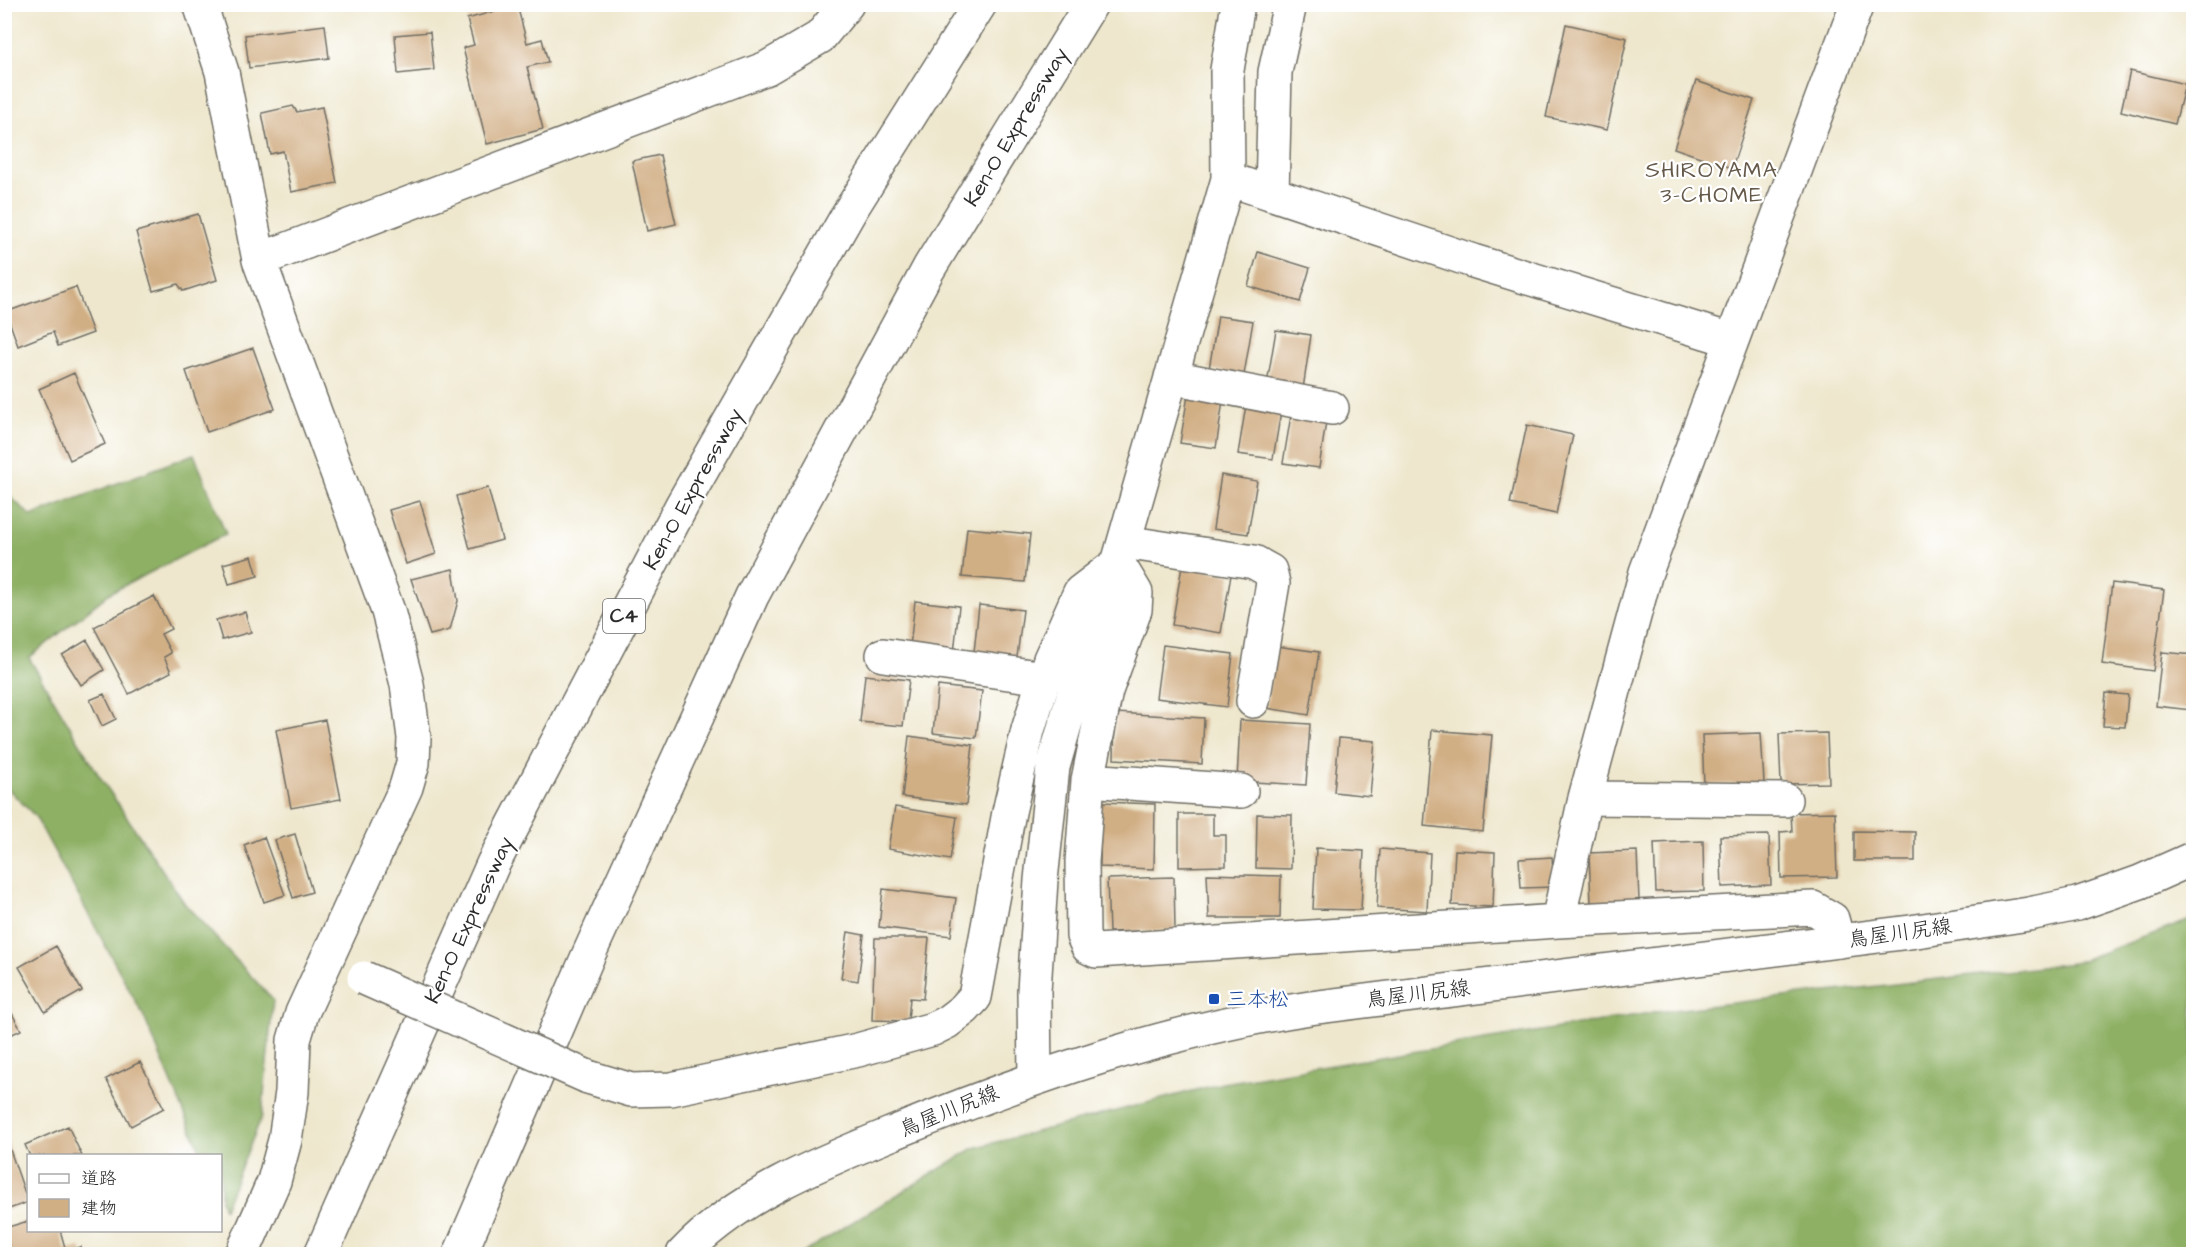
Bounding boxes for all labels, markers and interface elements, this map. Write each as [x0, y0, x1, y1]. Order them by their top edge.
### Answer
street label: Ken-O Expressway [957, 42, 1077, 213]
district label: SHIROYAMA 3-CHOME [1646, 155, 1778, 211]
street label: Ken-O Expressway [636, 402, 751, 576]
road number: C4 [603, 599, 645, 633]
street label: Ken-O Expressway [418, 832, 522, 1009]
street label: 鳥屋川尻線 [1846, 911, 1954, 955]
street label: 鳥屋川尻線 [1364, 973, 1472, 1015]
place label: 三本松 [1226, 985, 1289, 1014]
marker: 三本松 [1207, 992, 1221, 1006]
street label: 鳥屋川尻線 [895, 1078, 1003, 1144]
legend [27, 1154, 222, 1232]
text: 道路 [81, 1166, 117, 1191]
text: 建物 [81, 1196, 117, 1221]

